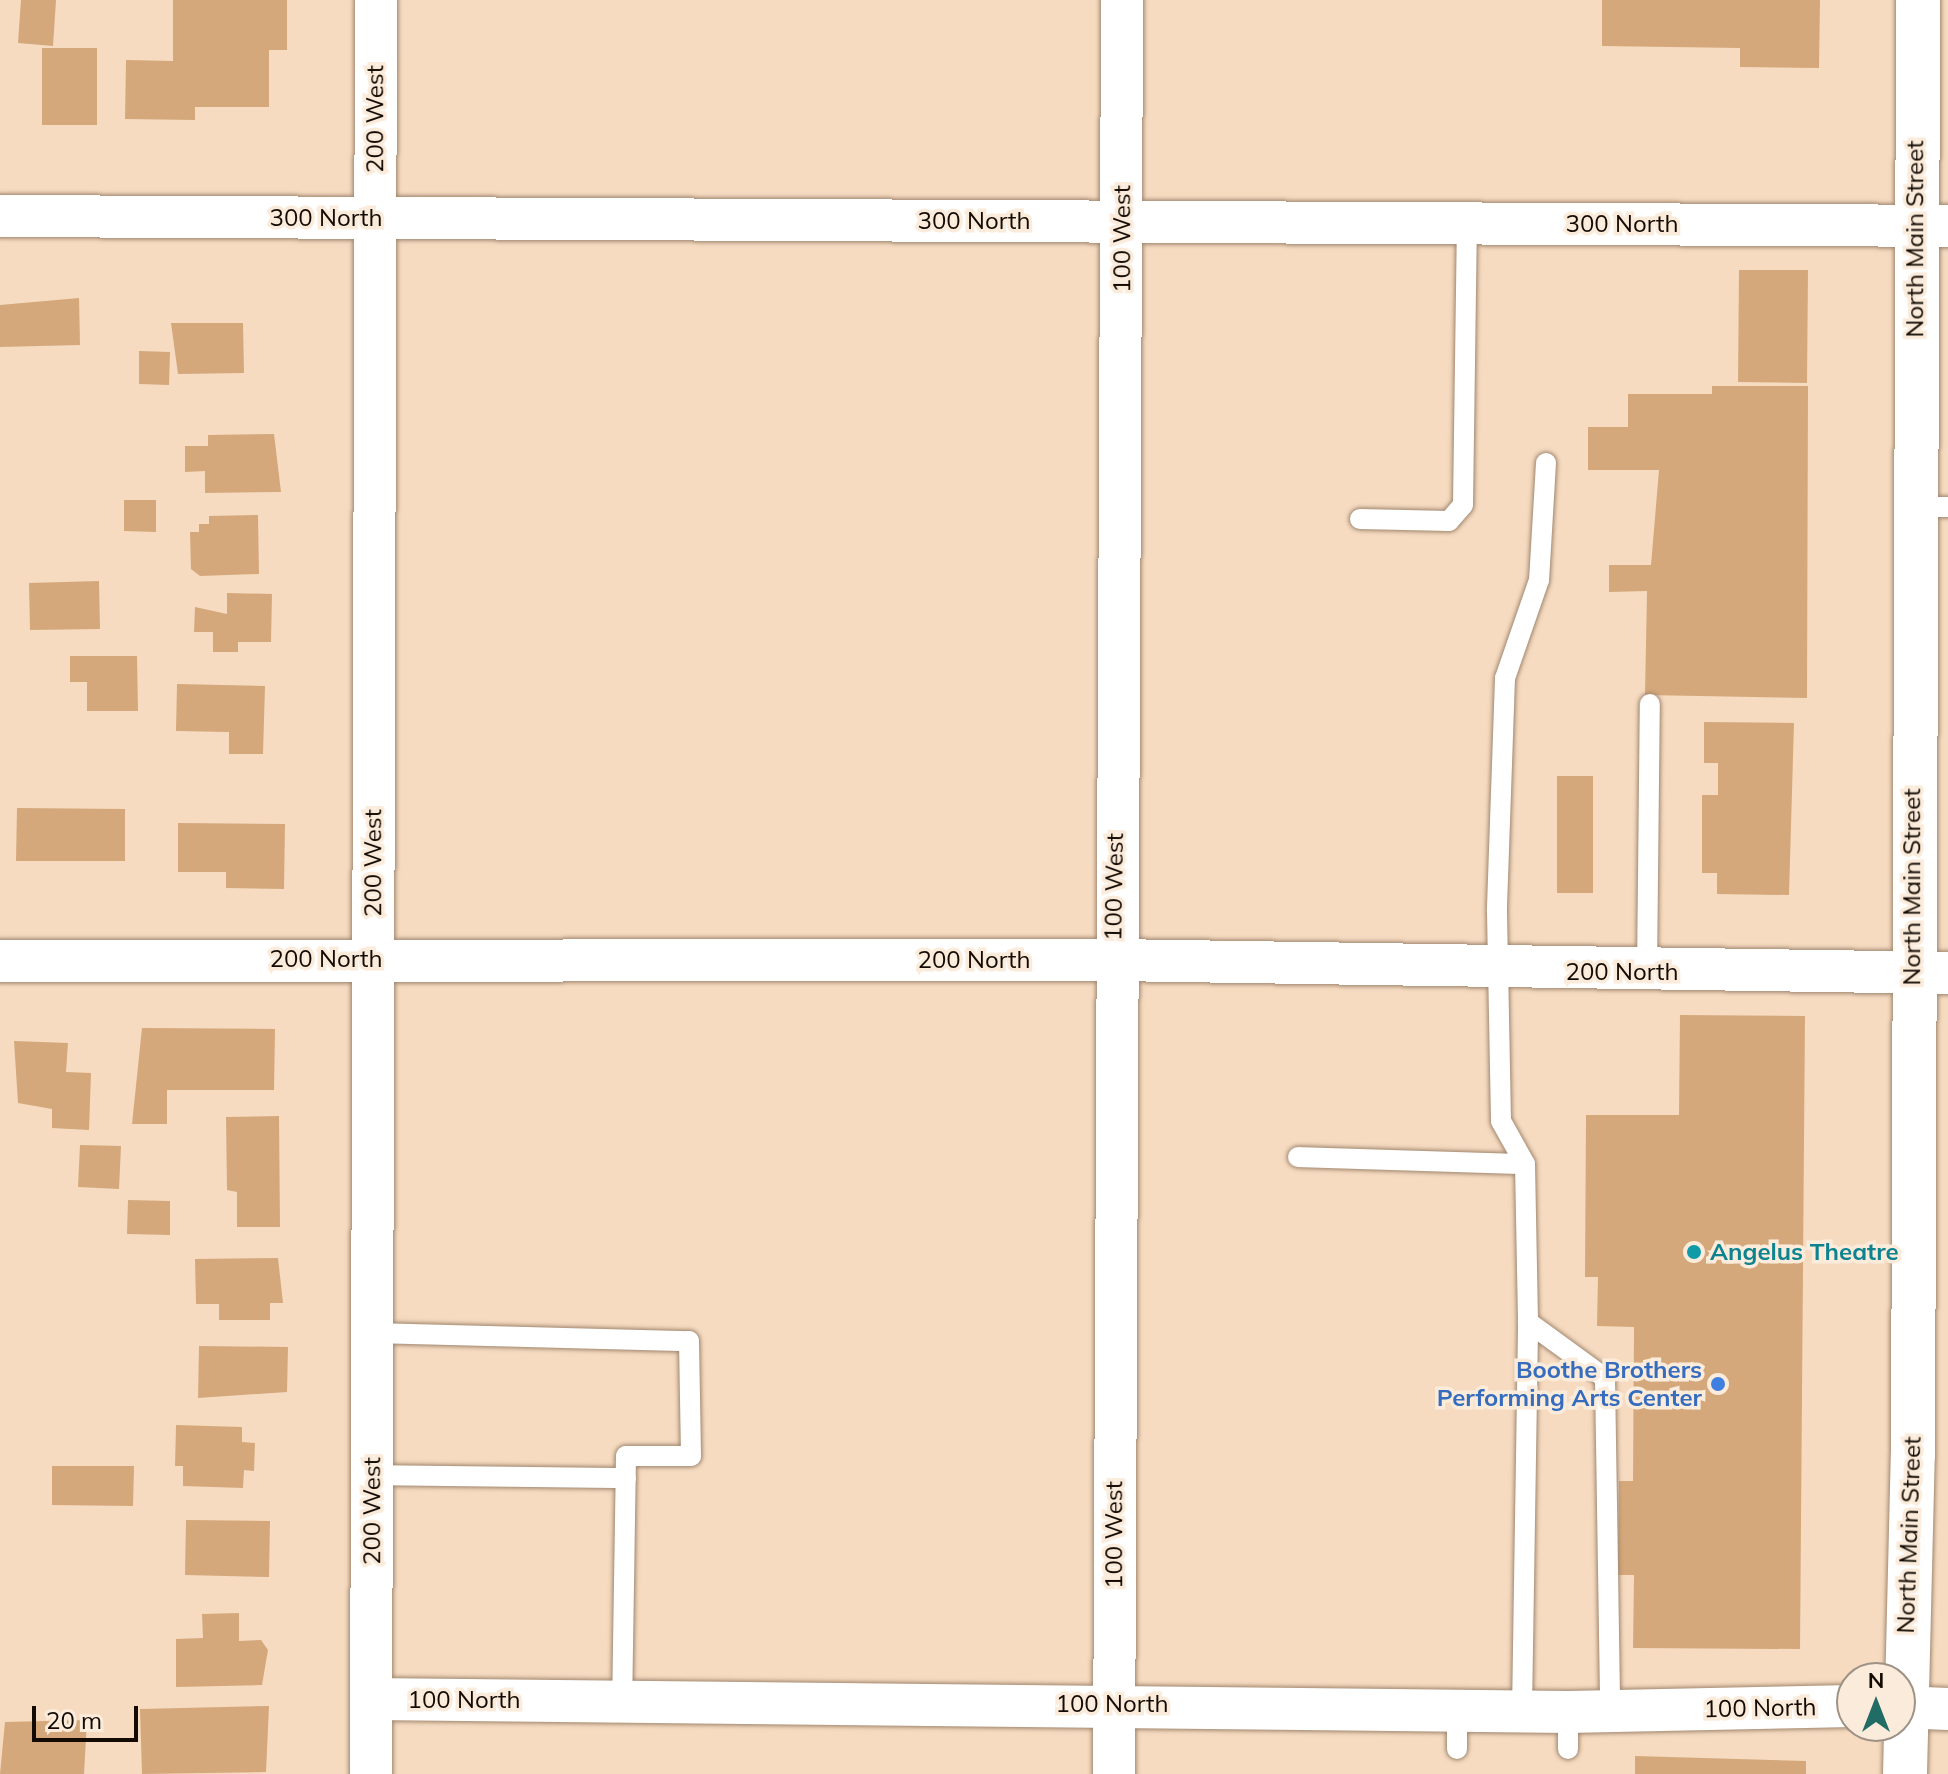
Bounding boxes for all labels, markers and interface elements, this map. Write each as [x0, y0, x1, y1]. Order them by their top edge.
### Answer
street label: 200 West [361, 65, 389, 173]
street label: North Main Street [1901, 140, 1929, 338]
street label: 100 West [1108, 185, 1136, 293]
street label: 300 North [270, 204, 382, 232]
street label: 300 North [918, 207, 1030, 235]
street label: 300 North [1566, 210, 1678, 238]
street label: North Main Street [1898, 788, 1926, 986]
street label: 200 West [359, 809, 387, 917]
street label: 100 West [1099, 833, 1129, 941]
street label: 200 North [270, 945, 382, 973]
street label: 200 North [918, 946, 1030, 974]
street label: 200 North [1566, 958, 1678, 986]
place label: Angelus Theatre [1710, 1238, 1899, 1266]
marker: Angelus Theatre [1685, 1243, 1703, 1261]
place label: Boothe Brothers Performing Arts Center [1437, 1356, 1702, 1412]
marker: Boothe Brothers Performing Arts Center [1709, 1375, 1727, 1393]
street label: North Main Street [1891, 1436, 1927, 1634]
street label: 200 West [358, 1457, 386, 1565]
street label: 100 West [1100, 1481, 1128, 1589]
north arrow [1836, 1662, 1916, 1742]
text: N [1868, 1666, 1884, 1694]
street label: 100 North [408, 1686, 520, 1714]
scale bar [36, 1690, 142, 1740]
street label: 100 North [1056, 1690, 1168, 1718]
street label: 100 North [1703, 1693, 1817, 1723]
text: 20 m [46, 1705, 102, 1735]

